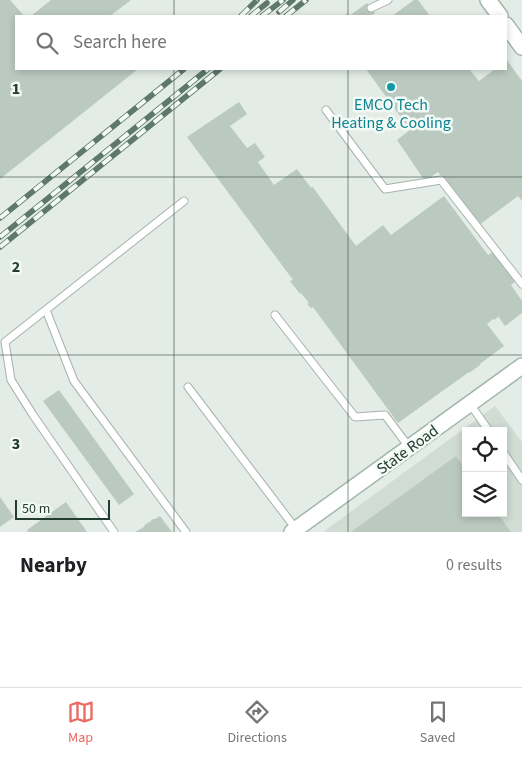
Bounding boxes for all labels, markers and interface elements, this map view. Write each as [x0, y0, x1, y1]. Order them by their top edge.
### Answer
search box [15, 15, 507, 70]
icon: search [33, 29, 61, 57]
text: Search here [73, 29, 167, 56]
text: 1 [12, 78, 20, 100]
marker: EMCO Tech Heating & Cooling [385, 81, 397, 93]
place label: EMCO Tech Heating & Cooling [331, 94, 451, 134]
text: 2 [12, 256, 20, 278]
street label: State Road [372, 420, 443, 480]
map controls [462, 427, 507, 517]
button: locate [462, 427, 507, 472]
text: 3 [12, 433, 20, 455]
button: layers [462, 472, 507, 517]
scale bar [15, 497, 110, 520]
text: 50 m [22, 499, 50, 519]
text: Nearby [20, 550, 87, 580]
text: 0 results [446, 554, 502, 576]
tab: Map [67, 698, 95, 748]
tab: Directions [228, 698, 287, 748]
tab: Saved [420, 698, 455, 748]

